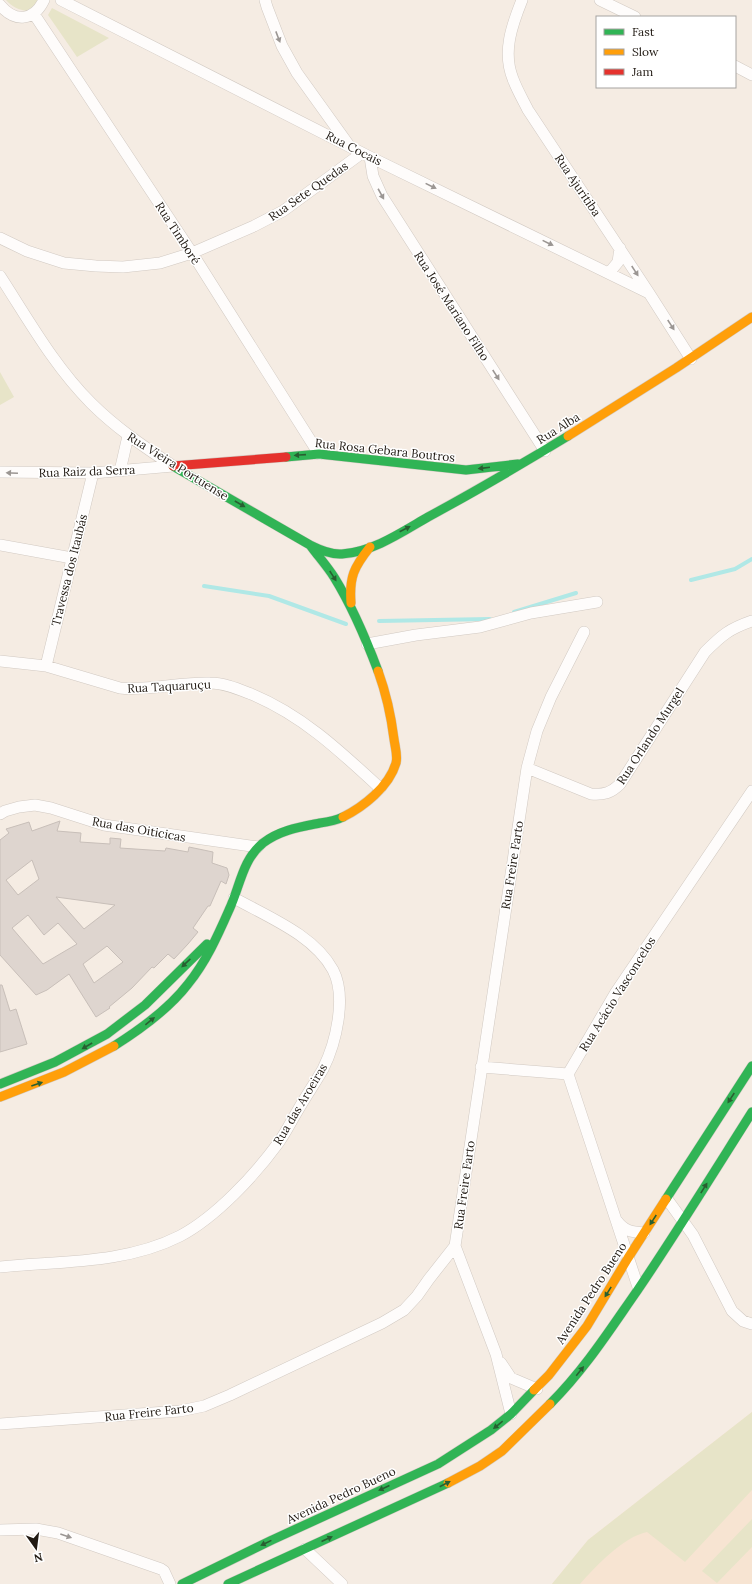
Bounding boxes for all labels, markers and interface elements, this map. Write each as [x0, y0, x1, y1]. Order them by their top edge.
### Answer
legend [596, 16, 736, 88]
text: Fast [632, 24, 655, 39]
one-way arrow [275, 31, 281, 42]
text: Slow [632, 44, 659, 59]
text: Jam [631, 64, 653, 79]
street label: Rua Cocais [323, 127, 385, 169]
street label: Rua Ajuritiba [552, 151, 604, 219]
street label: Rua Sete Quedas [265, 158, 351, 224]
one-way arrow [425, 183, 436, 189]
one-way arrow [378, 188, 384, 200]
street label: Rua Timboré [152, 199, 204, 267]
one-way arrow [542, 240, 553, 246]
street label: Rua José Mariano Filho [411, 248, 493, 364]
one-way arrow [631, 265, 638, 276]
one-way arrow [667, 319, 674, 331]
one-way arrow [492, 369, 500, 380]
street label: Rua Alba [534, 409, 582, 447]
street label: Rua Vieira Portuense [125, 429, 232, 503]
street label: Rua Rosa Gebara Boutros [314, 435, 456, 465]
one-way arrow [294, 452, 306, 459]
street label: Rua Raiz da Serra [38, 462, 136, 480]
one-way arrow [478, 465, 491, 471]
one-way arrow [5, 470, 18, 476]
one-way arrow [234, 501, 246, 508]
street label: Travessa dos Itaubás [48, 512, 90, 628]
one-way arrow [399, 526, 411, 532]
one-way arrow [329, 571, 337, 582]
street label: Rua Taquaruçu [127, 676, 211, 696]
street label: Rua Orlando Murgel [613, 685, 687, 787]
street label: Rua das Oiticicas [91, 813, 188, 845]
street label: Rua Freire Farto [498, 820, 526, 910]
street label: Rua Acácio Vasconcelos [575, 933, 659, 1054]
one-way arrow [181, 958, 191, 968]
one-way arrow [144, 1016, 155, 1025]
one-way arrow [81, 1042, 93, 1049]
street label: Rua das Aroeiras [270, 1060, 330, 1148]
one-way arrow [31, 1081, 43, 1087]
one-way arrow [727, 1093, 735, 1104]
street label: Rua Freire Farto [450, 1140, 478, 1230]
one-way arrow [700, 1183, 708, 1193]
one-way arrow [649, 1214, 657, 1225]
street label: Avenida Pedro Bueno [552, 1239, 630, 1348]
one-way arrow [604, 1287, 612, 1297]
one-way arrow [575, 1366, 584, 1377]
street label: Rua Freire Farto [104, 1400, 194, 1424]
one-way arrow [492, 1421, 503, 1430]
street label: Avenida Pedro Bueno [283, 1463, 398, 1527]
one-way arrow [440, 1481, 451, 1487]
one-way arrow [379, 1485, 390, 1491]
north arrow [16, 1528, 56, 1568]
one-way arrow [60, 1533, 72, 1539]
one-way arrow [322, 1535, 334, 1541]
one-way arrow [261, 1540, 272, 1546]
text: N [32, 1550, 44, 1566]

